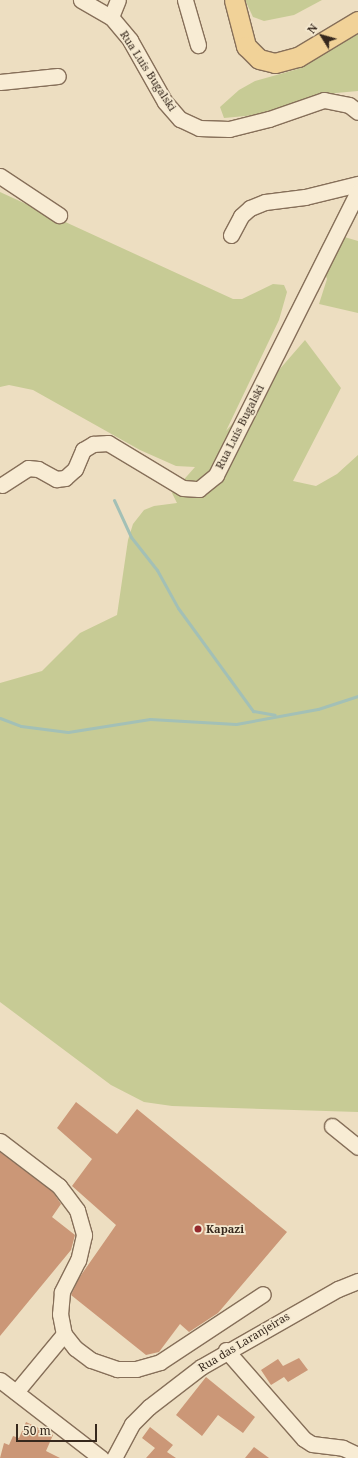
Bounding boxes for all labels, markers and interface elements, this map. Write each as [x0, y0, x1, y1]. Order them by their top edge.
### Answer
north arrow [302, 16, 342, 56]
text: N [303, 21, 321, 36]
street label: Rua Luís Bugalski [117, 28, 179, 114]
street label: Rua Luís Bugalski [213, 383, 267, 471]
place label: Kapazi [206, 1222, 244, 1236]
marker: Kapazi [193, 1224, 203, 1234]
street label: Rua das Laranjeiras [196, 1310, 292, 1374]
scale bar [18, 1416, 99, 1442]
text: 50 m [23, 1422, 51, 1439]

